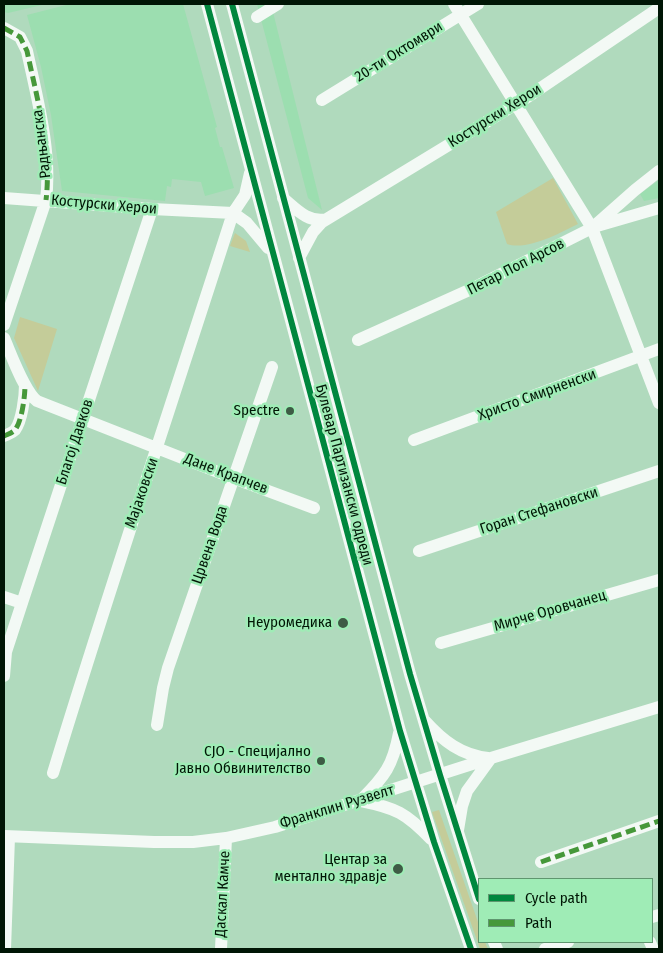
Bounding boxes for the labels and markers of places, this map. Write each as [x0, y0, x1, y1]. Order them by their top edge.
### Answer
place label: Spectre [234, 402, 280, 420]
marker: Spectre [284, 405, 296, 417]
place label: Неуромедика [247, 614, 332, 632]
marker: Неуромедика [336, 616, 350, 630]
place label: СЈО - Специјално Јавно Обвинителство [175, 743, 311, 778]
marker: СЈО - Специјално Јавно Обвинителство [315, 755, 327, 767]
place label: Центар за ментално здравје [274, 851, 387, 886]
marker: Центар за ментално здравје [391, 862, 405, 876]

